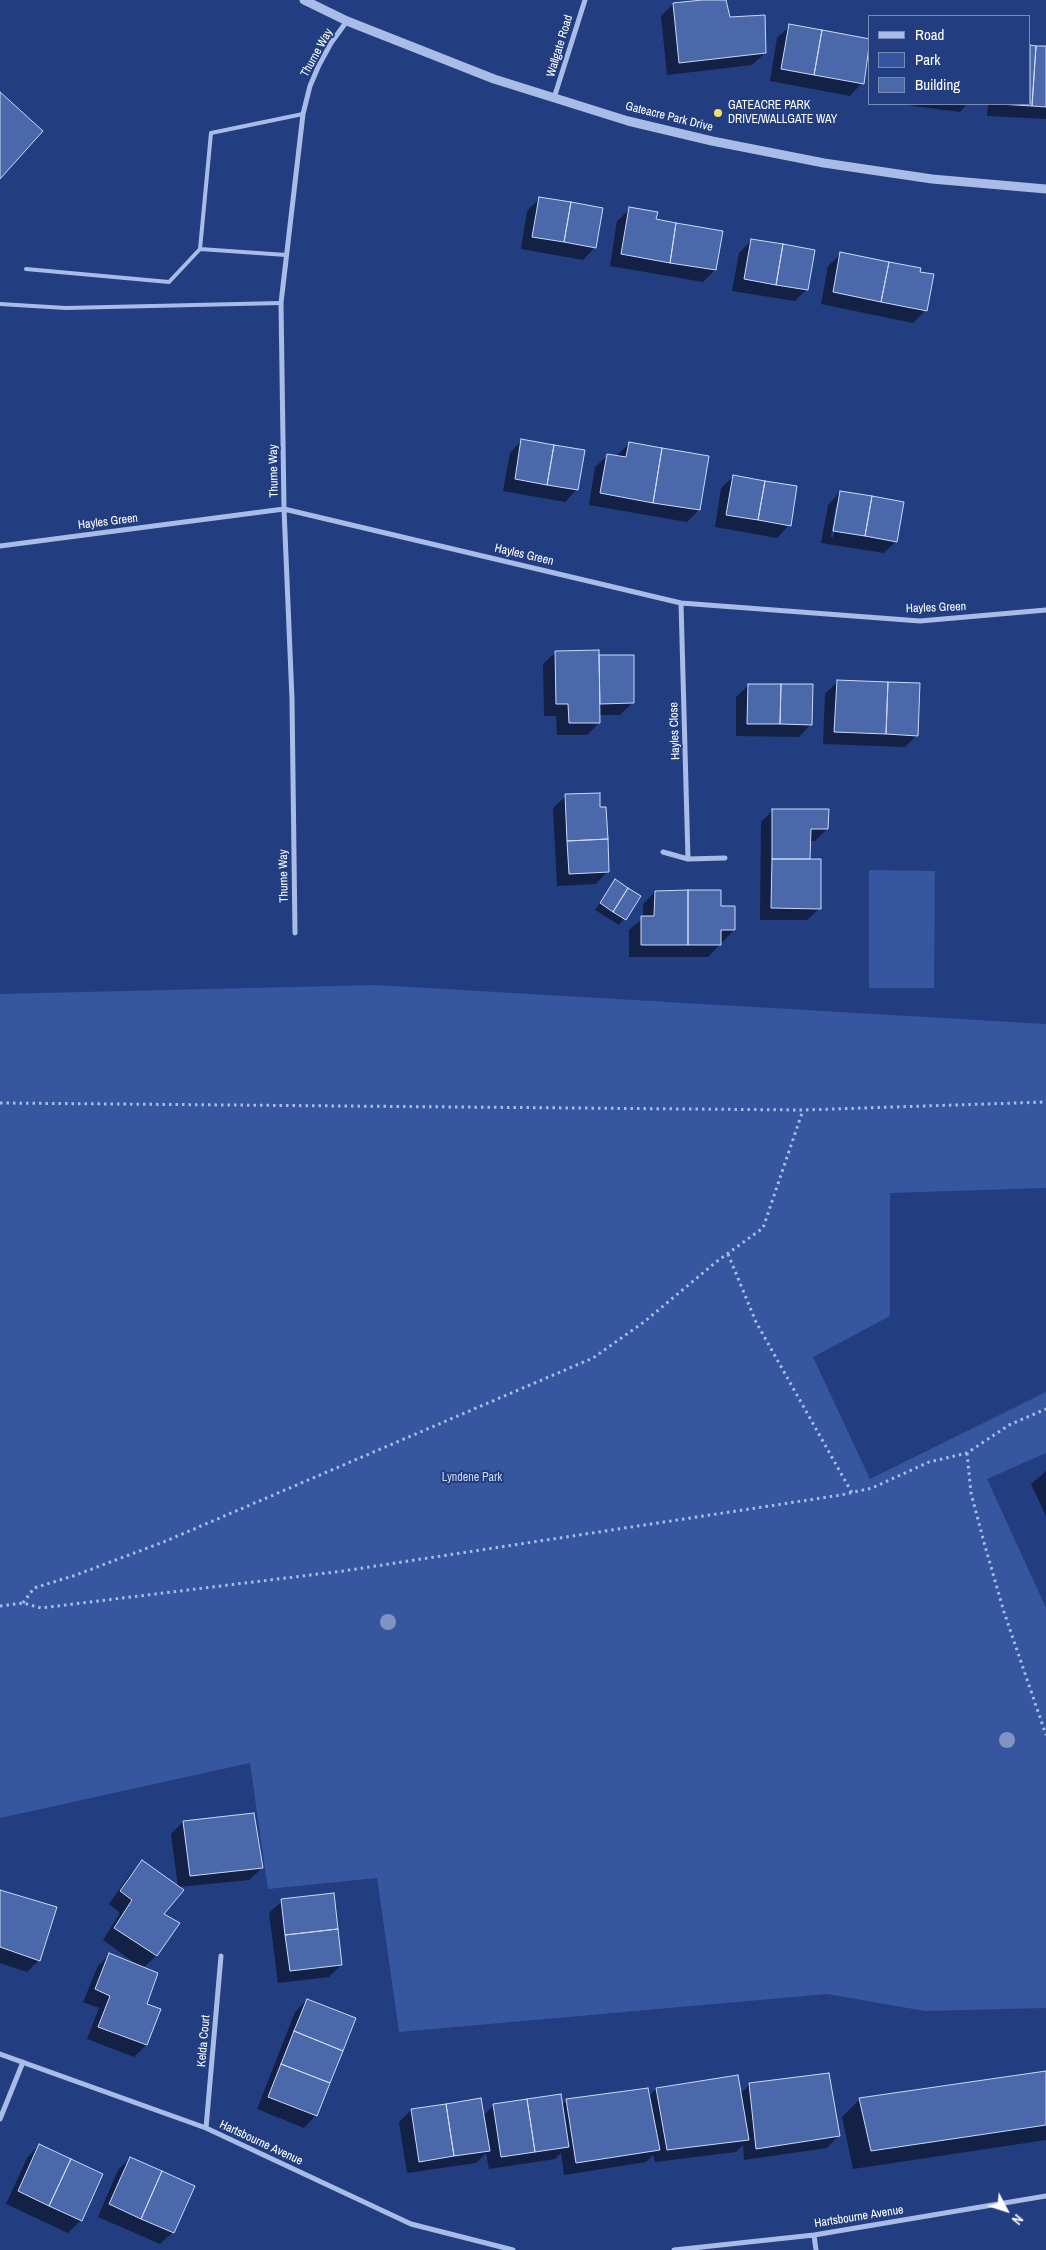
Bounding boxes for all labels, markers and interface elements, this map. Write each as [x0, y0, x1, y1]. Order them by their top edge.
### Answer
street label: Wallgate Road [544, 13, 576, 79]
legend [868, 15, 1031, 105]
text: Road [915, 24, 944, 45]
street label: Thurne Way [298, 26, 336, 80]
text: Park [915, 49, 940, 70]
text: Building [915, 74, 960, 95]
street label: Gateacre Park Drive [624, 99, 714, 135]
place label: GATEACRE PARK DRIVE/WALLGATE WAY [728, 99, 837, 127]
marker: GATEACRE PARK DRIVE/WALLGATE WAY [712, 107, 724, 119]
street label: Thurne Way [266, 444, 282, 498]
street label: Hayles Green [77, 511, 139, 533]
street label: Hayles Green [493, 541, 555, 569]
street label: Hayles Green [906, 600, 966, 616]
street label: Hayles Close [667, 702, 683, 760]
street label: Thurne Way [276, 849, 292, 903]
park label: Lyndene Park [442, 1471, 502, 1485]
street label: Kelda Court [195, 2014, 213, 2068]
street label: Hartsbourne Avenue [217, 2117, 305, 2169]
north arrow [981, 2185, 1031, 2235]
street label: Hartsbourne Avenue [813, 2203, 905, 2231]
text: N [1008, 2211, 1027, 2229]

